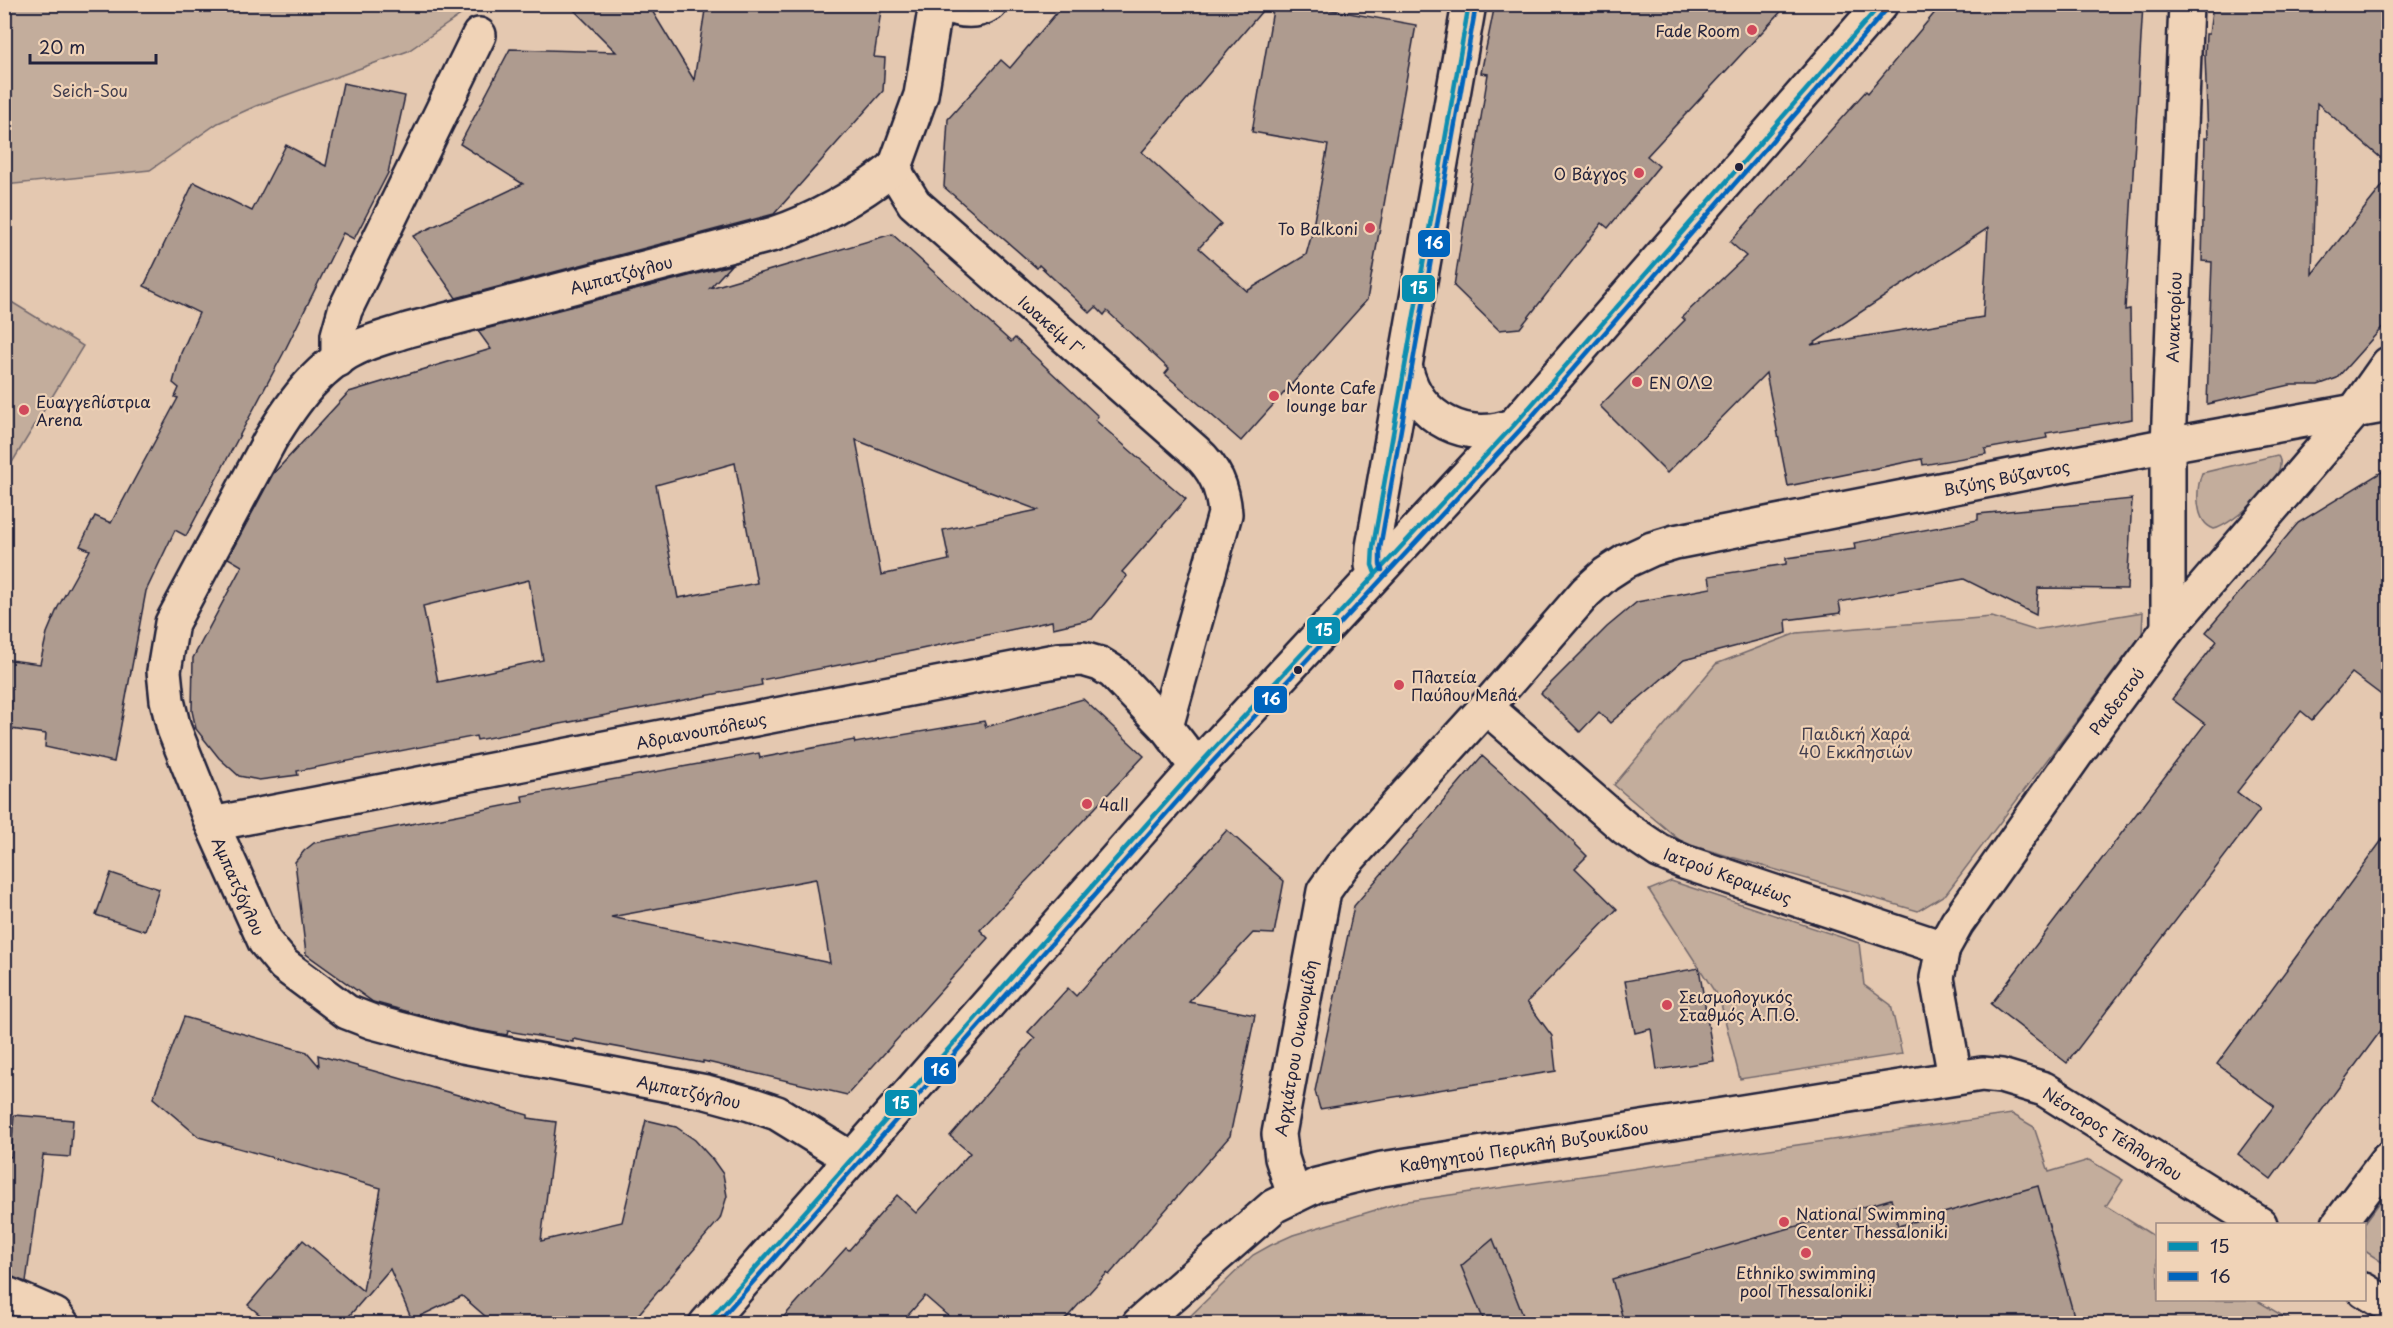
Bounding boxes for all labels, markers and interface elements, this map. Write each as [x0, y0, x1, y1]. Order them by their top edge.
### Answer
place label: Fade Room [1655, 18, 1740, 42]
marker: Fade Room [1745, 23, 1759, 37]
scale bar [30, 27, 156, 65]
text: 20 m [39, 33, 85, 60]
park label: Seich-Sou [52, 78, 128, 102]
place label: Ο Βάγγος [1554, 161, 1627, 185]
unlabelled marker [1733, 161, 1745, 173]
marker: Ο Βάγγος [1632, 166, 1646, 180]
place label: To Balkoni [1278, 216, 1358, 240]
marker: To Balkoni [1363, 221, 1377, 235]
line badge: 16 [1417, 229, 1451, 258]
text: 16 [1425, 230, 1443, 254]
street label: Αμπατζόγλου [567, 249, 675, 299]
street label: Ανακτορίου [2159, 271, 2187, 363]
line badge: 15 [1401, 274, 1436, 303]
text: 15 [1410, 275, 1428, 299]
street label: Ιωακείμ Γ' [1013, 289, 1091, 361]
place label: ΕΝ ΟΛΩ [1649, 370, 1713, 394]
place label: Monte Cafe lounge bar [1286, 375, 1376, 417]
marker: ΕΝ ΟΛΩ [1630, 375, 1644, 389]
place label: Ευαγγελίστρια Arena [36, 389, 151, 431]
marker: Monte Cafe lounge bar [1267, 389, 1281, 403]
marker: Ευαγγελίστρια Arena [17, 403, 31, 417]
street label: Βιζύης Βύζαντος [1941, 453, 2071, 501]
line badge: 15 [1306, 616, 1341, 645]
text: 15 [1315, 617, 1333, 641]
street label: Ραιδεστού [2083, 662, 2149, 740]
unlabelled marker [1292, 664, 1304, 676]
place label: Πλατεία Παύλου Μελά [1411, 664, 1518, 706]
marker: Πλατεία Παύλου Μελά [1392, 678, 1406, 692]
line badge: 16 [1253, 685, 1288, 714]
text: 16 [1262, 686, 1280, 710]
street label: Αδριανουπόλεως [634, 706, 768, 754]
park label: Παιδική Χαρά 40 Εκκλησιών [1799, 721, 1913, 763]
place label: 4all [1099, 792, 1129, 816]
marker: 4all [1080, 797, 1094, 811]
street label: Αμπατζόγλου [207, 833, 271, 939]
street label: Ιατρού Κεραμέως [1661, 841, 1795, 909]
street label: Αρχιάτρου Οικονομίδη [1268, 958, 1322, 1138]
place label: Σεισμολογικός Σταθμός Α.Π.Θ. [1679, 984, 1799, 1026]
marker: Σεισμολογικός Σταθμός Α.Π.Θ. [1660, 998, 1674, 1012]
line badge: 16 [923, 1056, 957, 1085]
text: 16 [931, 1057, 949, 1081]
street label: Αμπατζόγλου [635, 1068, 743, 1114]
street label: Νέστορος Τέλλογλου [2039, 1080, 2187, 1186]
line badge: 15 [884, 1089, 918, 1117]
text: 15 [892, 1090, 910, 1114]
street label: Καθηγητού Περικλή Βυζουκίδου [1398, 1114, 1650, 1178]
place label: National Swimming Center Thessaloniki [1796, 1201, 1948, 1243]
marker: National Swimming Center Thessaloniki [1777, 1215, 1791, 1229]
legend [2156, 1223, 2366, 1301]
text: 15 [2210, 1232, 2230, 1259]
marker: Ethniko swimming pool Thessaloniki [1799, 1246, 1813, 1260]
place label: Ethniko swimming pool Thessaloniki [1736, 1260, 1876, 1302]
text: 16 [2210, 1262, 2231, 1289]

